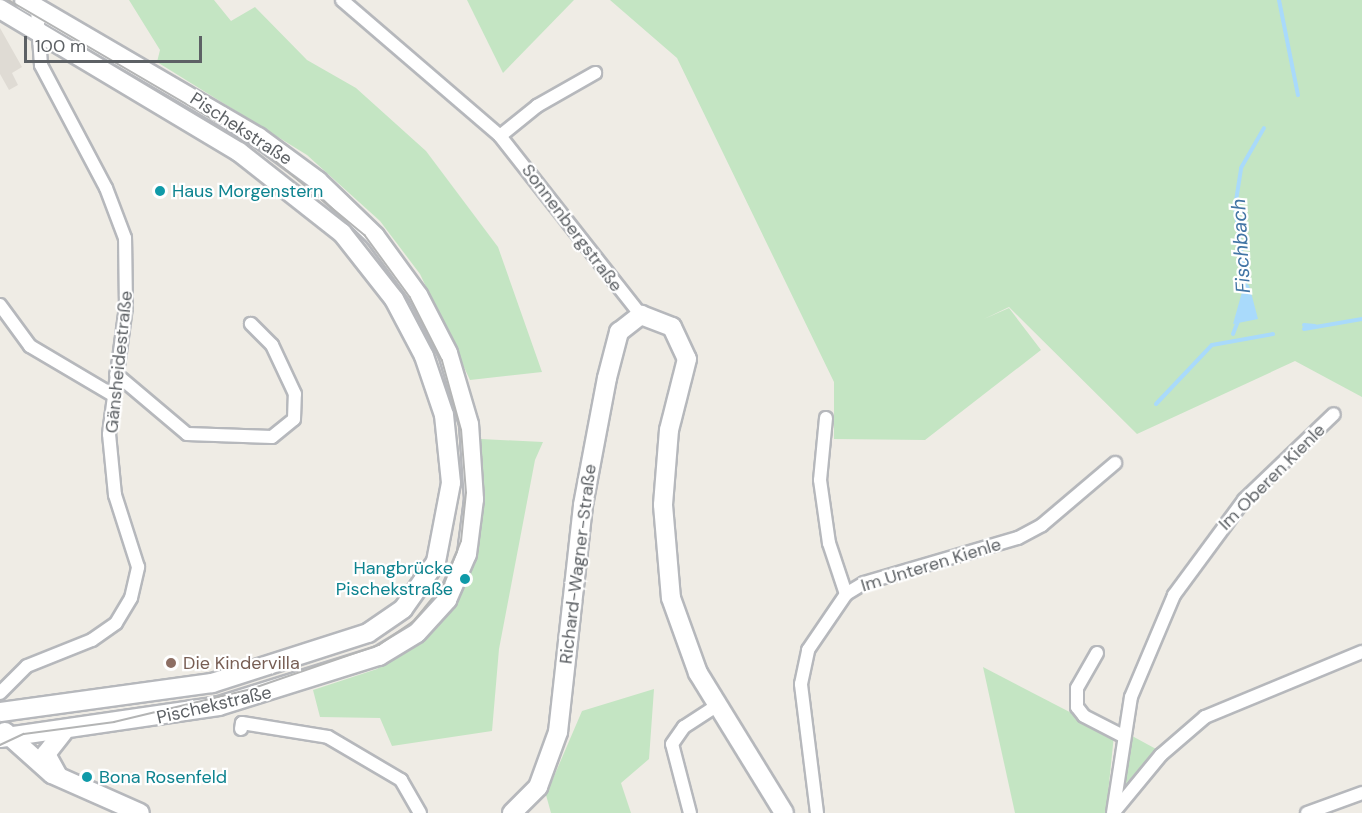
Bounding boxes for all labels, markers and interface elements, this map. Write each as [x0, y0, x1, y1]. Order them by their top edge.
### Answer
scale bar [27, 24, 206, 62]
text: 100 m [35, 34, 86, 58]
street label: Pischekstraße [186, 88, 296, 170]
street label: Sonnenbergstraße [517, 160, 627, 296]
place label: Haus Morgenstern [172, 180, 323, 202]
marker: Haus Morgenstern [153, 184, 167, 198]
water label: Fischbach [1227, 198, 1255, 294]
street label: Gänsheidestraße [101, 290, 137, 434]
street label: Im Oberen Kienle [1214, 419, 1330, 535]
street label: Richard-Wagner-Straße [555, 463, 601, 665]
street label: Im Unteren Kienle [858, 533, 1004, 597]
place label: Hangbrücke Pischekstraße [336, 558, 453, 600]
marker: Hangbrücke Pischekstraße [458, 572, 472, 586]
place label: Die Kindervilla [183, 652, 300, 674]
marker: Die Kindervilla [164, 656, 178, 670]
street label: Pischekstraße [154, 681, 274, 729]
place label: Bona Rosenfeld [99, 766, 227, 788]
marker: Bona Rosenfeld [80, 770, 94, 784]

